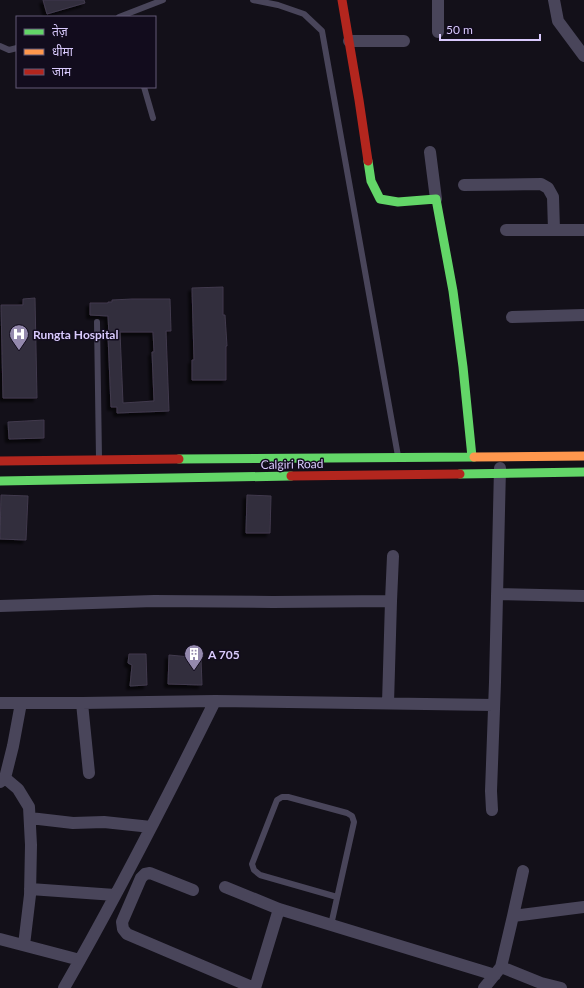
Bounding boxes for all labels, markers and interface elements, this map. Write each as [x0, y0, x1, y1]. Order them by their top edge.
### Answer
legend [16, 16, 156, 88]
scale bar [440, 16, 540, 42]
text: 50 m [446, 22, 473, 37]
text: तेज़ [52, 24, 69, 39]
text: धीमा [52, 44, 74, 59]
text: जाम [52, 64, 72, 79]
hospital icon: Rungta Hospital [8, 323, 30, 351]
place label: Rungta Hospital [33, 327, 118, 342]
street label: Calgiri Road [260, 456, 324, 472]
building icon: A 705 [183, 643, 205, 671]
place label: A 705 [207, 647, 240, 662]

